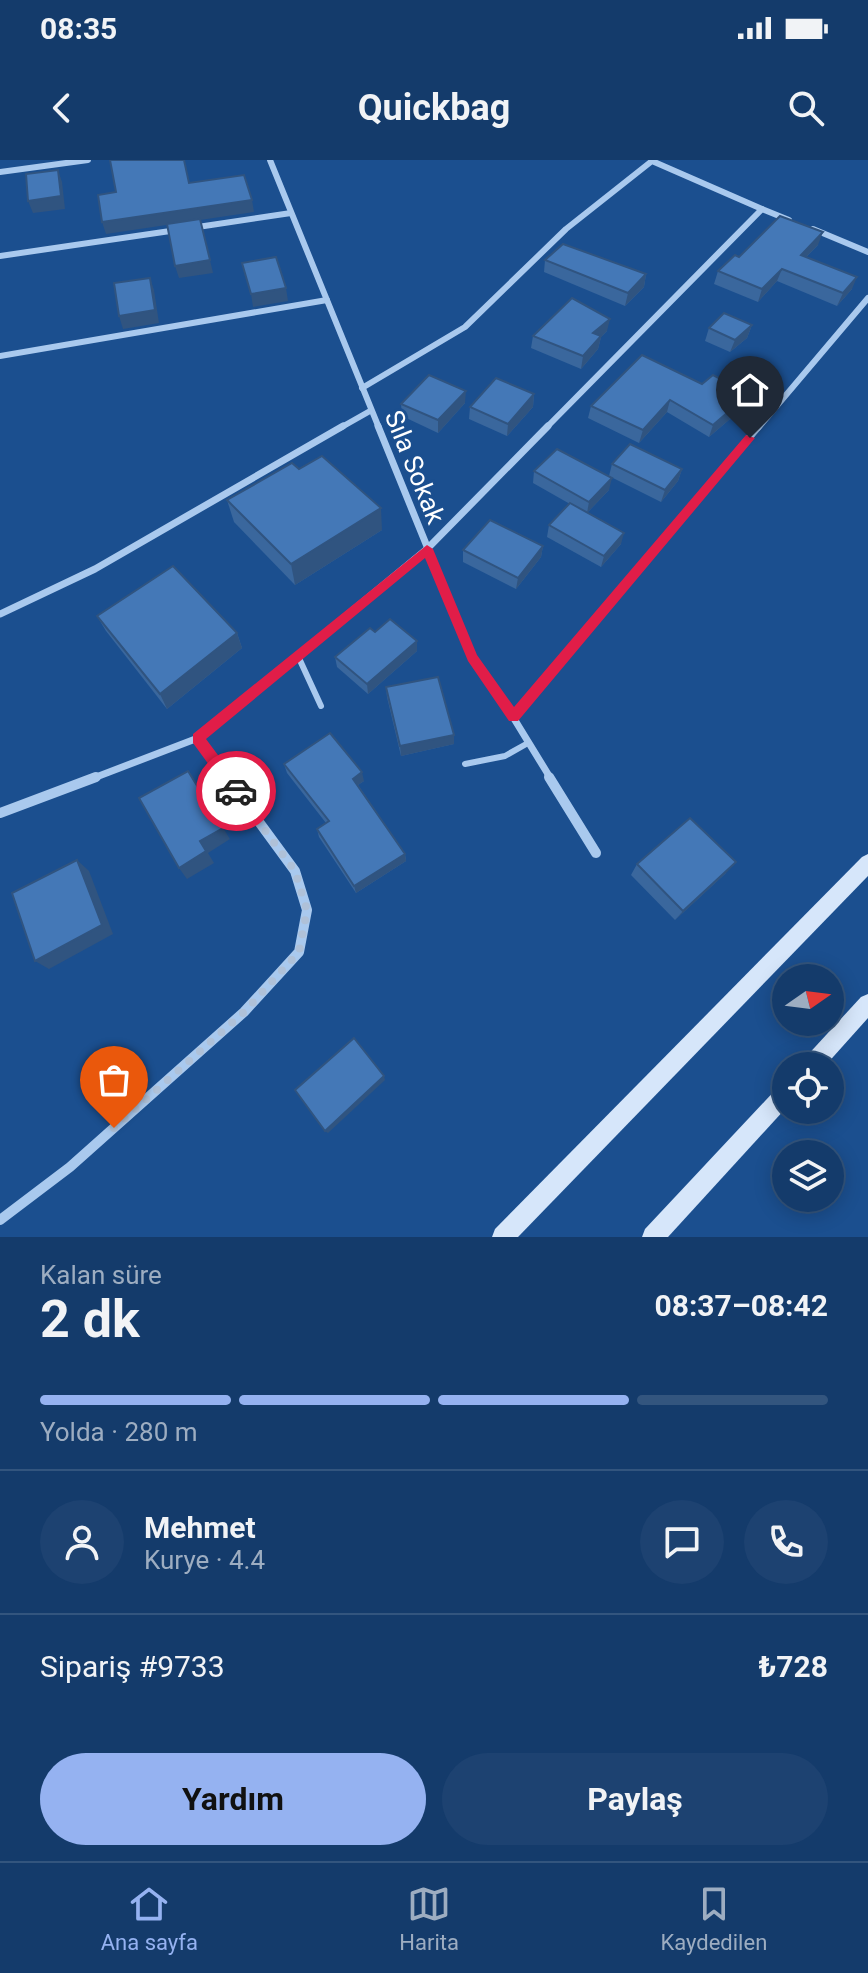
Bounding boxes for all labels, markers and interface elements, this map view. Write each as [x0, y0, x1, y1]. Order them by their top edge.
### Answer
text: 08:35 [40, 11, 117, 46]
icon: back [40, 86, 84, 130]
icon: search [784, 86, 828, 130]
text: Quickbag [358, 87, 510, 129]
pin [716, 356, 784, 438]
icon: home [728, 368, 772, 412]
street label: Sıla Sokak [379, 406, 452, 529]
courier [196, 751, 276, 831]
icon: car [214, 769, 258, 813]
north arrow [772, 964, 844, 1036]
map controls [772, 964, 844, 1212]
pin [80, 1046, 148, 1128]
button: locate [772, 1052, 844, 1124]
icon: bag [92, 1058, 136, 1102]
button: layers [772, 1140, 844, 1212]
text: Kalan süre [40, 1260, 162, 1290]
text: 08:37–08:42 [654, 1288, 828, 1323]
text: 2 dk [40, 1289, 140, 1350]
text: Yolda · 280 m [40, 1417, 198, 1447]
button: person [40, 1500, 124, 1584]
button: chat [640, 1500, 724, 1584]
button: phone [744, 1500, 828, 1584]
text: Mehmet [144, 1510, 256, 1545]
text: Kurye · 4.4 [144, 1545, 265, 1575]
text: Sipariş #9733 [40, 1649, 225, 1684]
text: ₺728 [759, 1649, 828, 1684]
button: Yardım [40, 1753, 426, 1845]
button: Paylaş [442, 1753, 828, 1845]
tab: Ana sayfa [101, 1882, 198, 1955]
tab: Harita [399, 1882, 459, 1955]
tab: Kaydedilen [660, 1882, 767, 1955]

